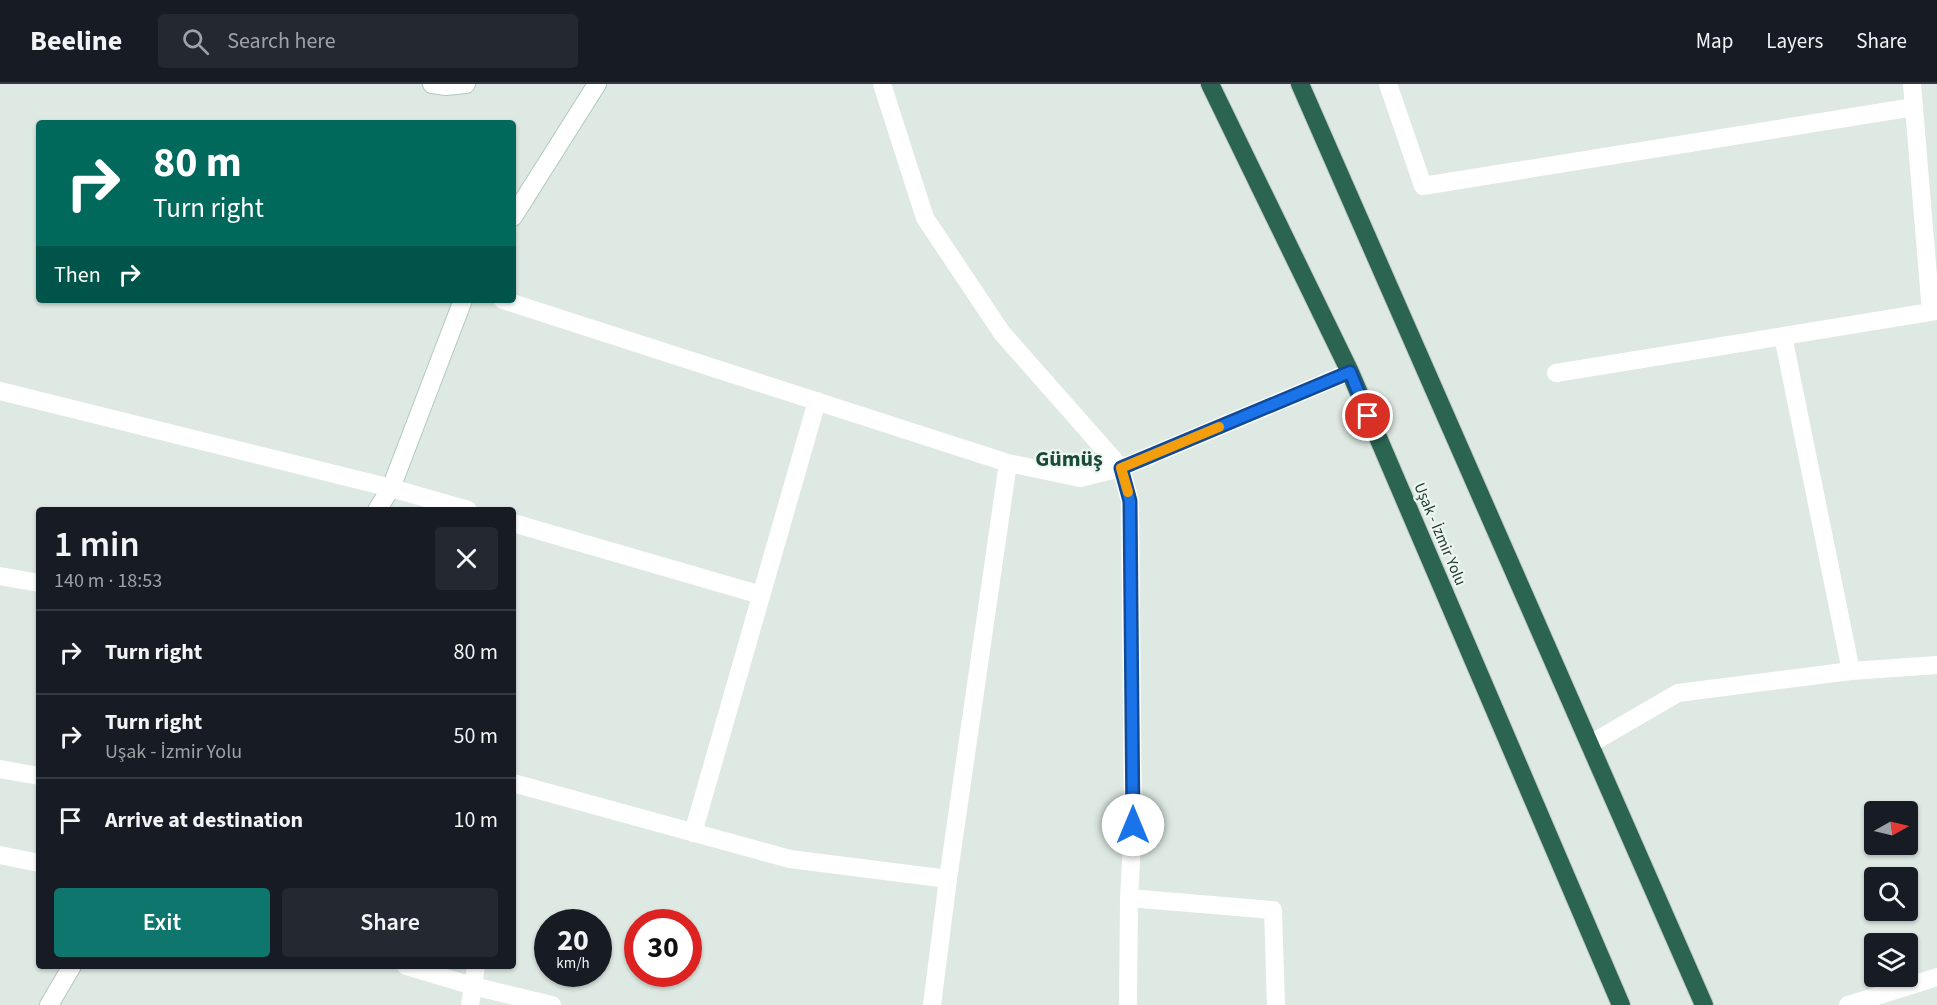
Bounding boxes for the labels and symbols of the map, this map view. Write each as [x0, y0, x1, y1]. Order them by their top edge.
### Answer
pin [1342, 390, 1393, 441]
district label: Gümüş [1035, 443, 1103, 475]
street label: Uşak - İzmir Yolu [1408, 479, 1472, 589]
position arrow [1101, 793, 1165, 857]
north arrow [1864, 801, 1918, 855]
speed limit sign: 30 [624, 909, 702, 987]

